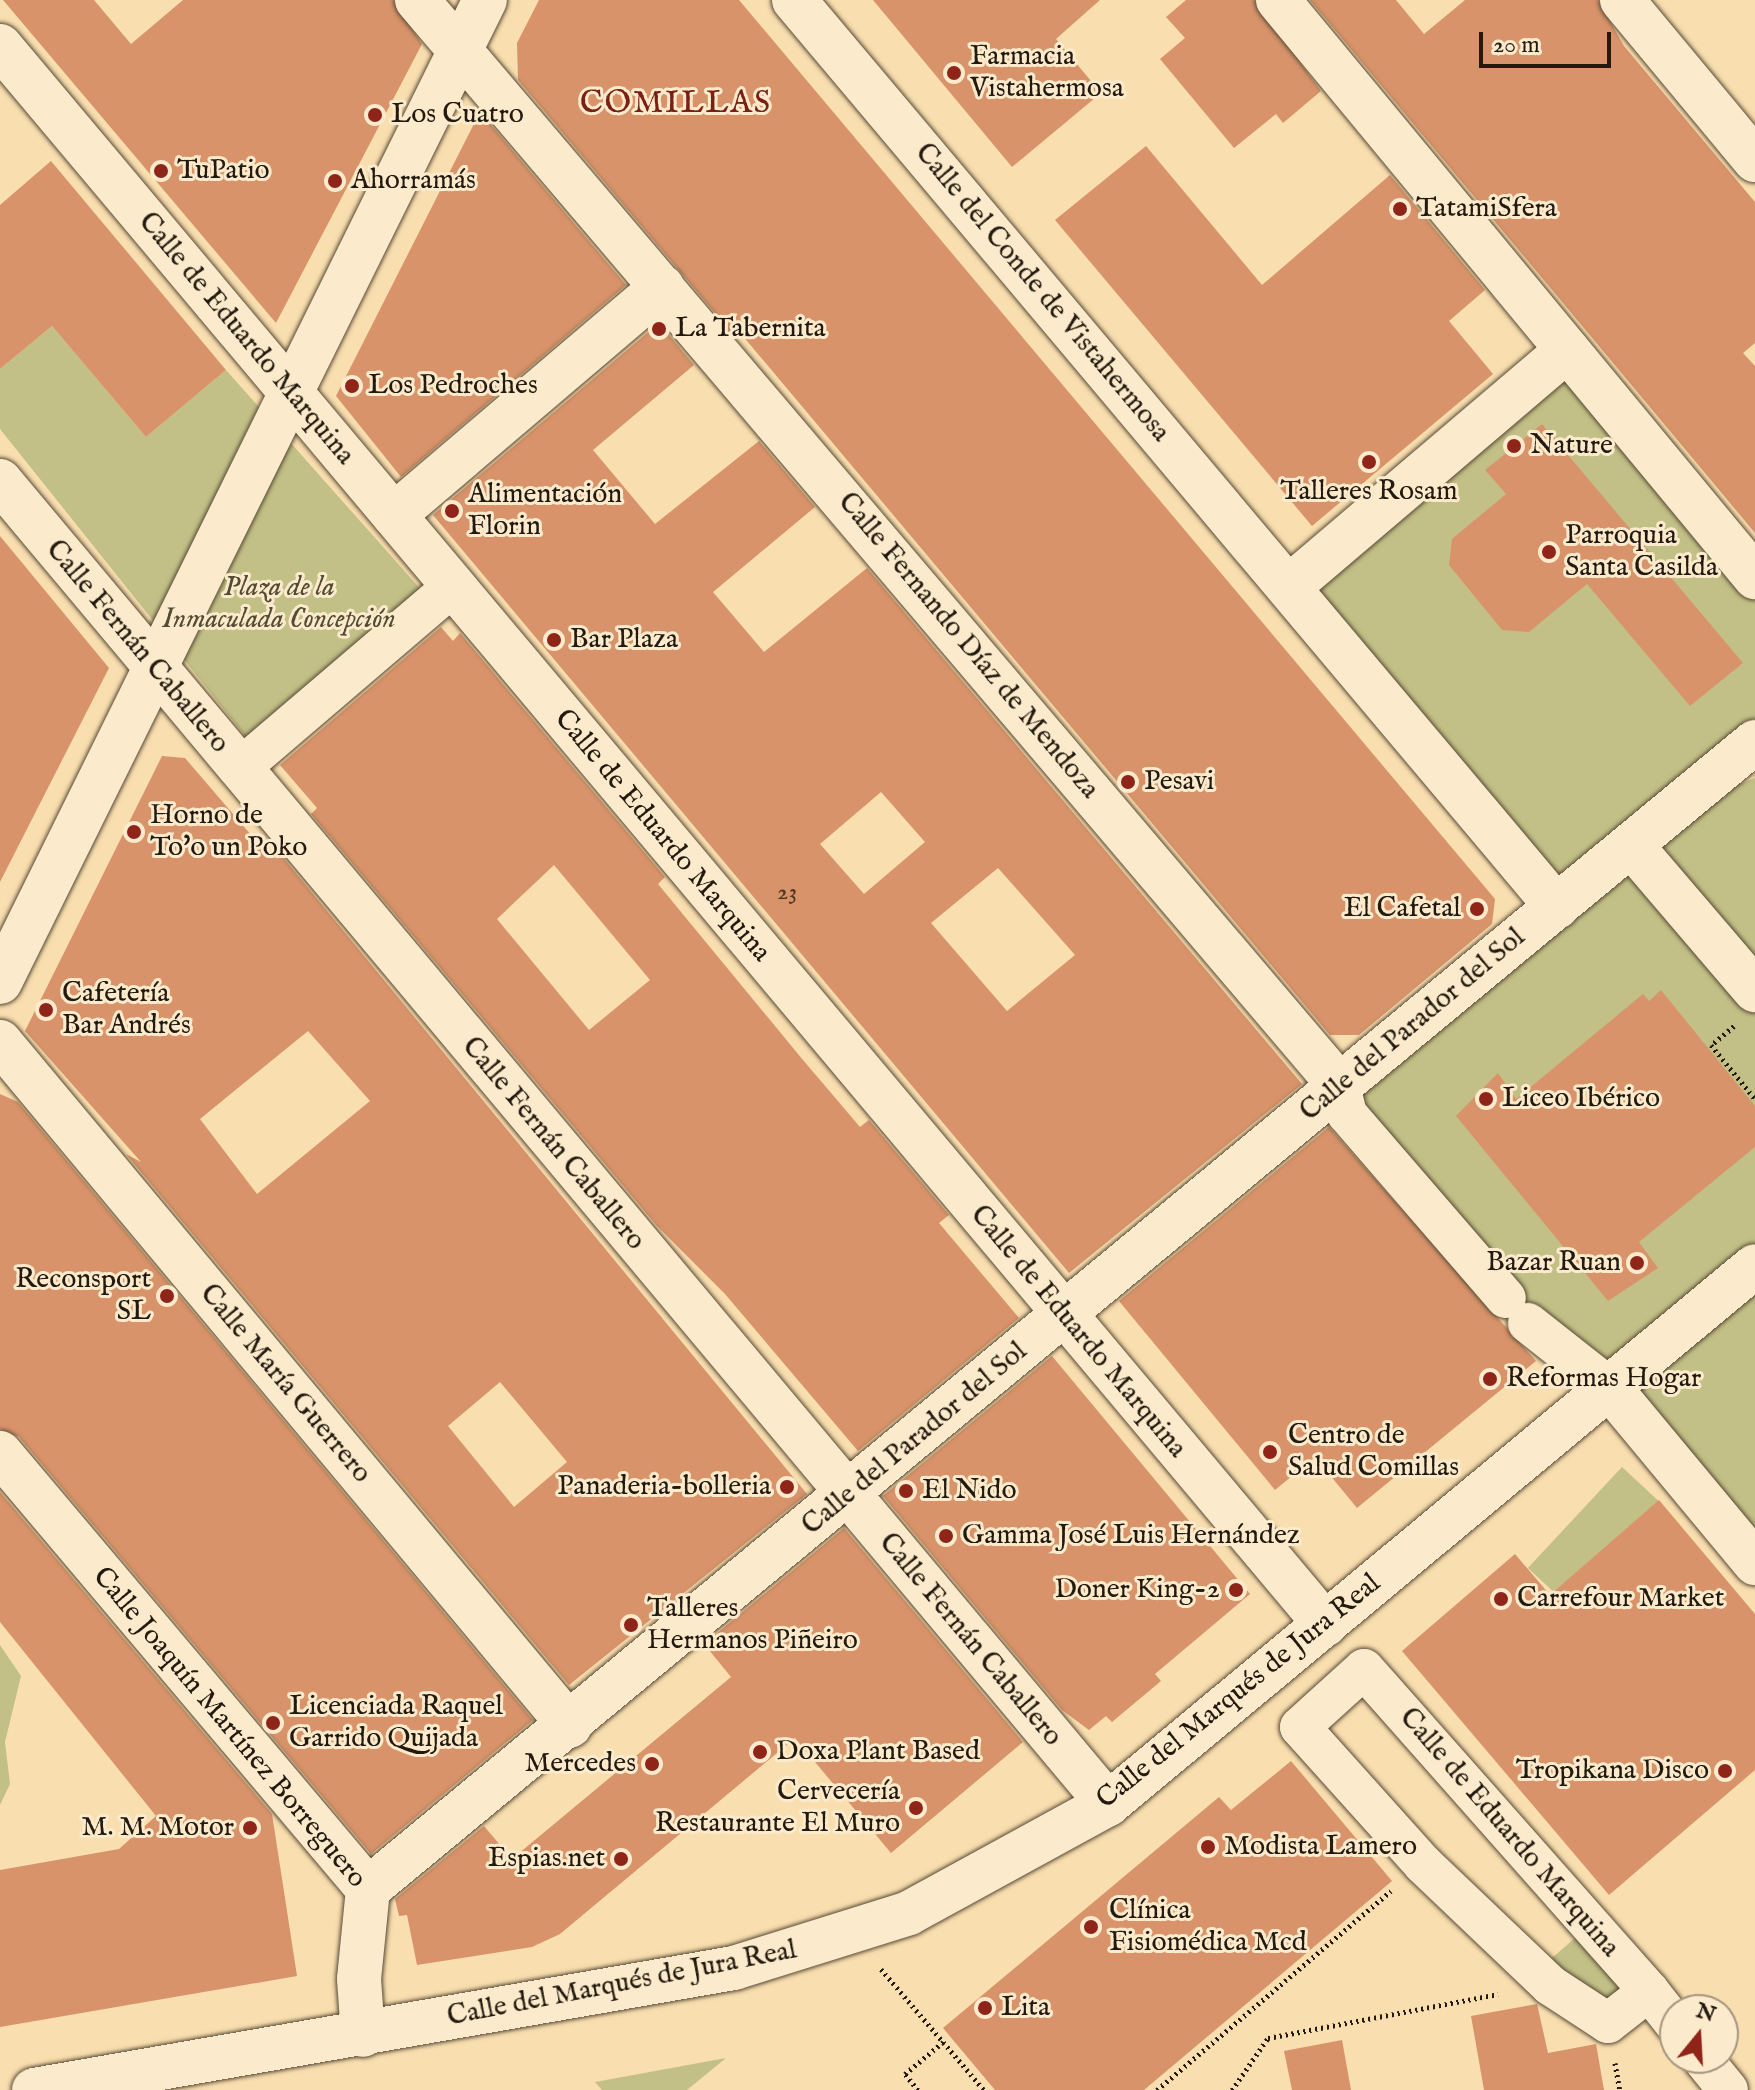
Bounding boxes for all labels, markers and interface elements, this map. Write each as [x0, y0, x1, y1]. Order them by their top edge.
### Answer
scale bar [1483, 16, 1615, 66]
text: 20 m [1493, 30, 1540, 61]
place label: Farmacia Vistahermosa [970, 40, 1124, 106]
marker: Farmacia Vistahermosa [945, 64, 963, 82]
district label: COMILLAS [580, 85, 772, 123]
place label: Los Cuatro [391, 98, 524, 132]
marker: Los Cuatro [366, 106, 384, 124]
street label: Calle del Conde de Vistahermosa [907, 137, 1177, 449]
place label: TuPatio [177, 154, 270, 188]
marker: TuPatio [152, 162, 170, 180]
place label: Ahorramás [351, 164, 476, 198]
marker: Ahorramás [326, 172, 344, 190]
place label: TatamiSfera [1416, 192, 1557, 226]
marker: TatamiSfera [1391, 200, 1409, 218]
street label: Calle de Eduardo Marquina [131, 206, 361, 472]
place label: La Tabernita [675, 312, 826, 346]
marker: La Tabernita [650, 320, 668, 338]
place label: Los Pedroches [368, 369, 538, 403]
marker: Los Pedroches [343, 377, 361, 395]
place label: Nature [1530, 429, 1613, 463]
marker: Nature [1505, 437, 1523, 455]
marker: Talleres Rosam [1360, 453, 1378, 471]
place label: Talleres Rosam [1280, 475, 1458, 509]
place label: Alimentación Florin [468, 478, 622, 544]
street label: Calle Fernando Díaz de Mendoza [830, 486, 1106, 806]
marker: Alimentación Florin [443, 502, 461, 520]
place label: Parroquia Santa Casilda [1565, 519, 1718, 585]
street label: Calle Fernán Caballero [38, 534, 236, 760]
marker: Parroquia Santa Casilda [1540, 543, 1558, 561]
park label: Plaza de la Inmaculada Concepción [162, 571, 396, 637]
place label: Bar Plaza [570, 623, 678, 657]
marker: Bar Plaza [545, 631, 563, 649]
street label: Calle de Eduardo Marquina [547, 703, 777, 969]
place label: Pesavi [1144, 765, 1214, 799]
marker: Pesavi [1119, 773, 1137, 791]
place label: Horno de To'o un Poko [150, 799, 307, 865]
marker: Horno de To'o un Poko [125, 823, 143, 841]
house number: 23 [777, 879, 797, 907]
place label: El Cafetal [1343, 892, 1461, 926]
marker: El Cafetal [1468, 900, 1486, 918]
street label: Calle del Parador del Sol [1294, 921, 1532, 1129]
place label: Cafetería Bar Andrés [62, 977, 191, 1043]
marker: Cafetería Bar Andrés [37, 1001, 55, 1019]
street label: Calle Fernán Caballero [454, 1031, 652, 1257]
place label: Liceo Ibérico [1502, 1082, 1660, 1116]
marker: Liceo Ibérico [1477, 1090, 1495, 1108]
street label: Calle de Eduardo Marquina [963, 1199, 1193, 1465]
place label: Bazar Ruan [1486, 1246, 1621, 1280]
marker: Bazar Ruan [1628, 1254, 1646, 1272]
place label: Reconsport SL [15, 1263, 151, 1329]
street label: Calle María Guerrero [192, 1278, 378, 1490]
marker: Reconsport SL [158, 1287, 176, 1305]
street label: Calle del Parador del Sol [796, 1335, 1034, 1543]
place label: Reformas Hogar [1506, 1362, 1701, 1396]
marker: Reformas Hogar [1481, 1370, 1499, 1388]
place label: Centro de Salud Comillas [1288, 1419, 1459, 1485]
marker: Centro de Salud Comillas [1259, 1441, 1281, 1463]
place label: Panaderia-bolleria [557, 1470, 771, 1504]
place label: El Nido [922, 1474, 1017, 1508]
marker: Panaderia-bolleria [778, 1478, 796, 1496]
marker: El Nido [897, 1482, 915, 1500]
place label: Gamma José Luis Hernández [962, 1519, 1300, 1553]
street label: Calle Fernán Caballero [871, 1527, 1069, 1753]
marker: Gamma José Luis Hernández [937, 1527, 955, 1545]
street label: Calle Joaquín Martínez Borreguero [85, 1561, 373, 1895]
street label: Calle del Marqués de Jura Real [1090, 1567, 1388, 1817]
place label: Doner King-2 [1054, 1573, 1220, 1607]
marker: Doner King-2 [1227, 1581, 1245, 1599]
place label: Carrefour Market [1517, 1582, 1724, 1616]
marker: Carrefour Market [1492, 1590, 1510, 1608]
place label: Talleres Hermanos Piñeiro [647, 1592, 858, 1658]
marker: Talleres Hermanos Piñeiro [622, 1616, 640, 1634]
place label: Licenciada Raquel Garrido Quijada [289, 1690, 503, 1756]
street label: Calle de Eduardo Marquina [1392, 1702, 1626, 1964]
marker: Licenciada Raquel Garrido Quijada [264, 1714, 282, 1732]
place label: Doxa Plant Based [776, 1735, 980, 1769]
marker: Doxa Plant Based [751, 1743, 769, 1761]
place label: Mercedes [524, 1747, 636, 1781]
place label: Tropikana Disco [1516, 1754, 1709, 1788]
marker: Mercedes [643, 1755, 661, 1773]
marker: Tropikana Disco [1716, 1762, 1734, 1780]
place label: Cervecería Restaurante El Muro [655, 1775, 900, 1841]
marker: Cervecería Restaurante El Muro [907, 1799, 925, 1817]
place label: M. M. Motor [81, 1811, 234, 1845]
marker: M. M. Motor [241, 1819, 259, 1837]
place label: Modista Lamero [1224, 1830, 1417, 1864]
marker: Modista Lamero [1199, 1838, 1217, 1856]
place label: Espias.net [488, 1842, 605, 1876]
marker: Espias.net [612, 1850, 630, 1868]
place label: Clínica Fisiomédica Mcd [1109, 1894, 1307, 1960]
marker: Clínica Fisiomédica Mcd [1080, 1916, 1102, 1938]
street label: Calle del Marqués de Jura Real [445, 1934, 799, 2034]
place label: Lita [1001, 1991, 1050, 2025]
north arrow [1659, 1994, 1739, 2074]
text: N [1692, 1997, 1719, 2029]
marker: Lita [976, 1999, 994, 2017]

